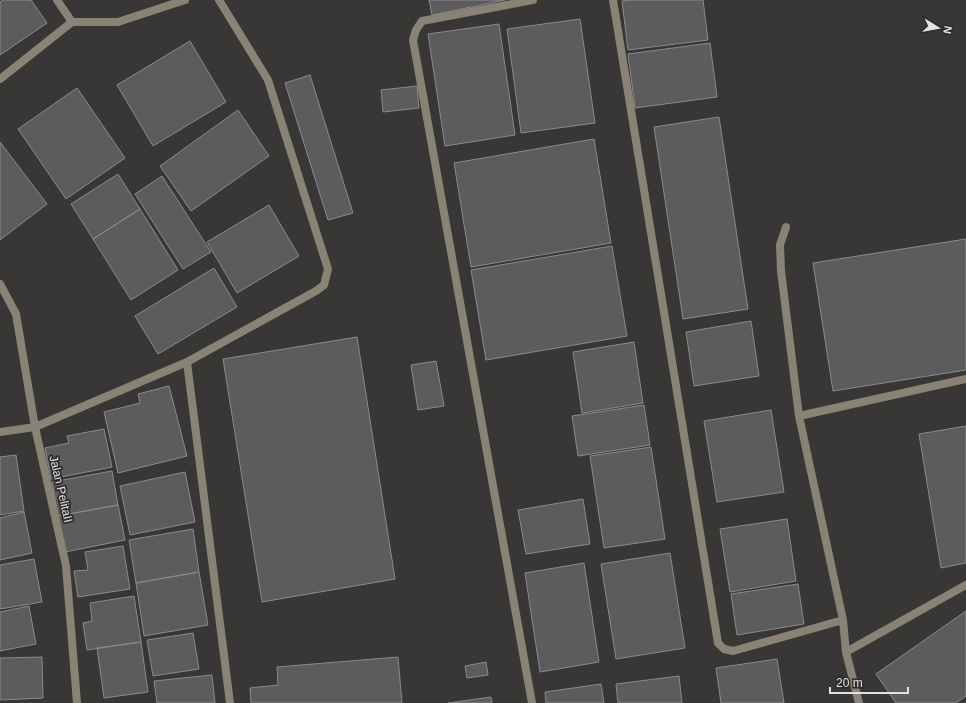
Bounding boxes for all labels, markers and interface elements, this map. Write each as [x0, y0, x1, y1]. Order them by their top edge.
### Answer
north arrow [918, 8, 958, 48]
text: N [941, 25, 954, 35]
street label: Jalan PelitaII [46, 454, 76, 524]
scale bar [830, 669, 908, 695]
text: 20 m [836, 676, 863, 690]

